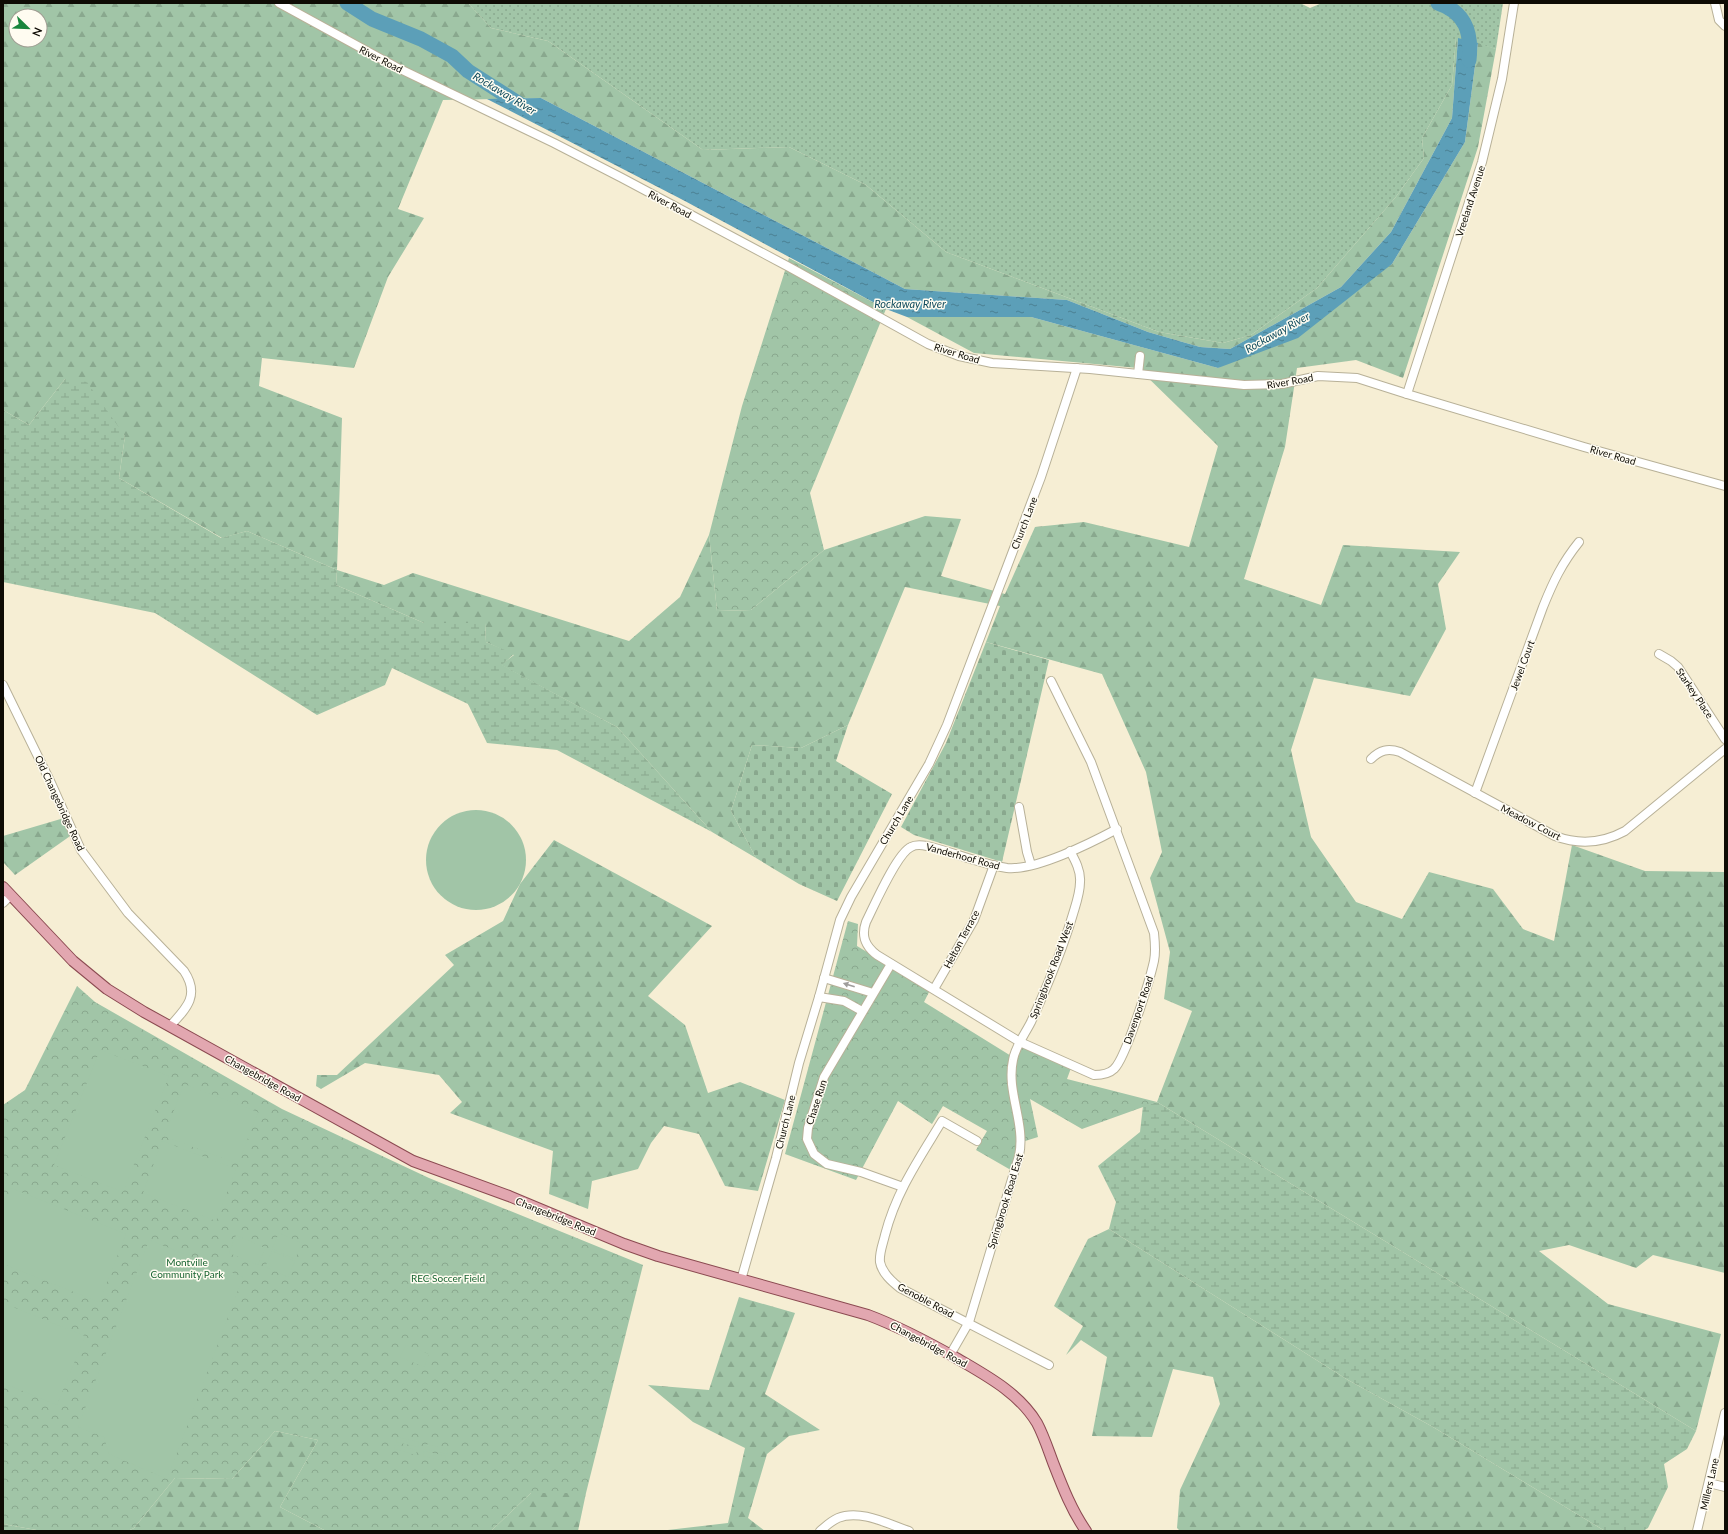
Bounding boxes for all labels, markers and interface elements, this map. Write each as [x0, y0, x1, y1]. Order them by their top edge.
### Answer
north arrow [8, 8, 48, 48]
text: N [30, 26, 45, 39]
street label: River Road [357, 43, 405, 75]
water label: Rockaway River [471, 69, 539, 117]
street label: Vreeland Avenue [1453, 164, 1487, 238]
street label: River Road [646, 188, 694, 220]
water label: Rockaway River [874, 297, 946, 310]
water label: Rockaway River [1243, 309, 1312, 355]
street label: River Road [933, 340, 981, 366]
street label: River Road [1266, 371, 1314, 391]
street label: River Road [1589, 443, 1637, 467]
street label: Church Lane [1009, 495, 1039, 551]
street label: Jewel Court [1507, 638, 1537, 692]
street label: Starkey Place [1674, 666, 1716, 720]
street label: Old Changebridge Road [33, 753, 87, 853]
street label: Church Lane [877, 793, 915, 847]
street label: Meadow Court [1499, 802, 1563, 842]
street label: Vanderhoof Road [925, 840, 1001, 872]
street label: Helton Terrace [941, 908, 981, 970]
street label: Springbrook Road West [1027, 919, 1075, 1020]
street label: Davenport Road [1121, 974, 1155, 1046]
one-way arrow [842, 982, 854, 988]
street label: Changebridge Road [223, 1052, 303, 1104]
street label: Chase Run [803, 1078, 829, 1126]
street label: Church Lane [773, 1094, 797, 1150]
street label: Springbrook Road East [985, 1151, 1025, 1250]
street label: Changebridge Road [514, 1194, 598, 1238]
park label: Montville Community Park [151, 1256, 224, 1280]
park label: REC Soccer Field [411, 1272, 485, 1284]
street label: Genoble Road [896, 1280, 956, 1320]
street label: Changebridge Road [888, 1319, 970, 1369]
street label: Millers Lane [1697, 1457, 1721, 1511]

